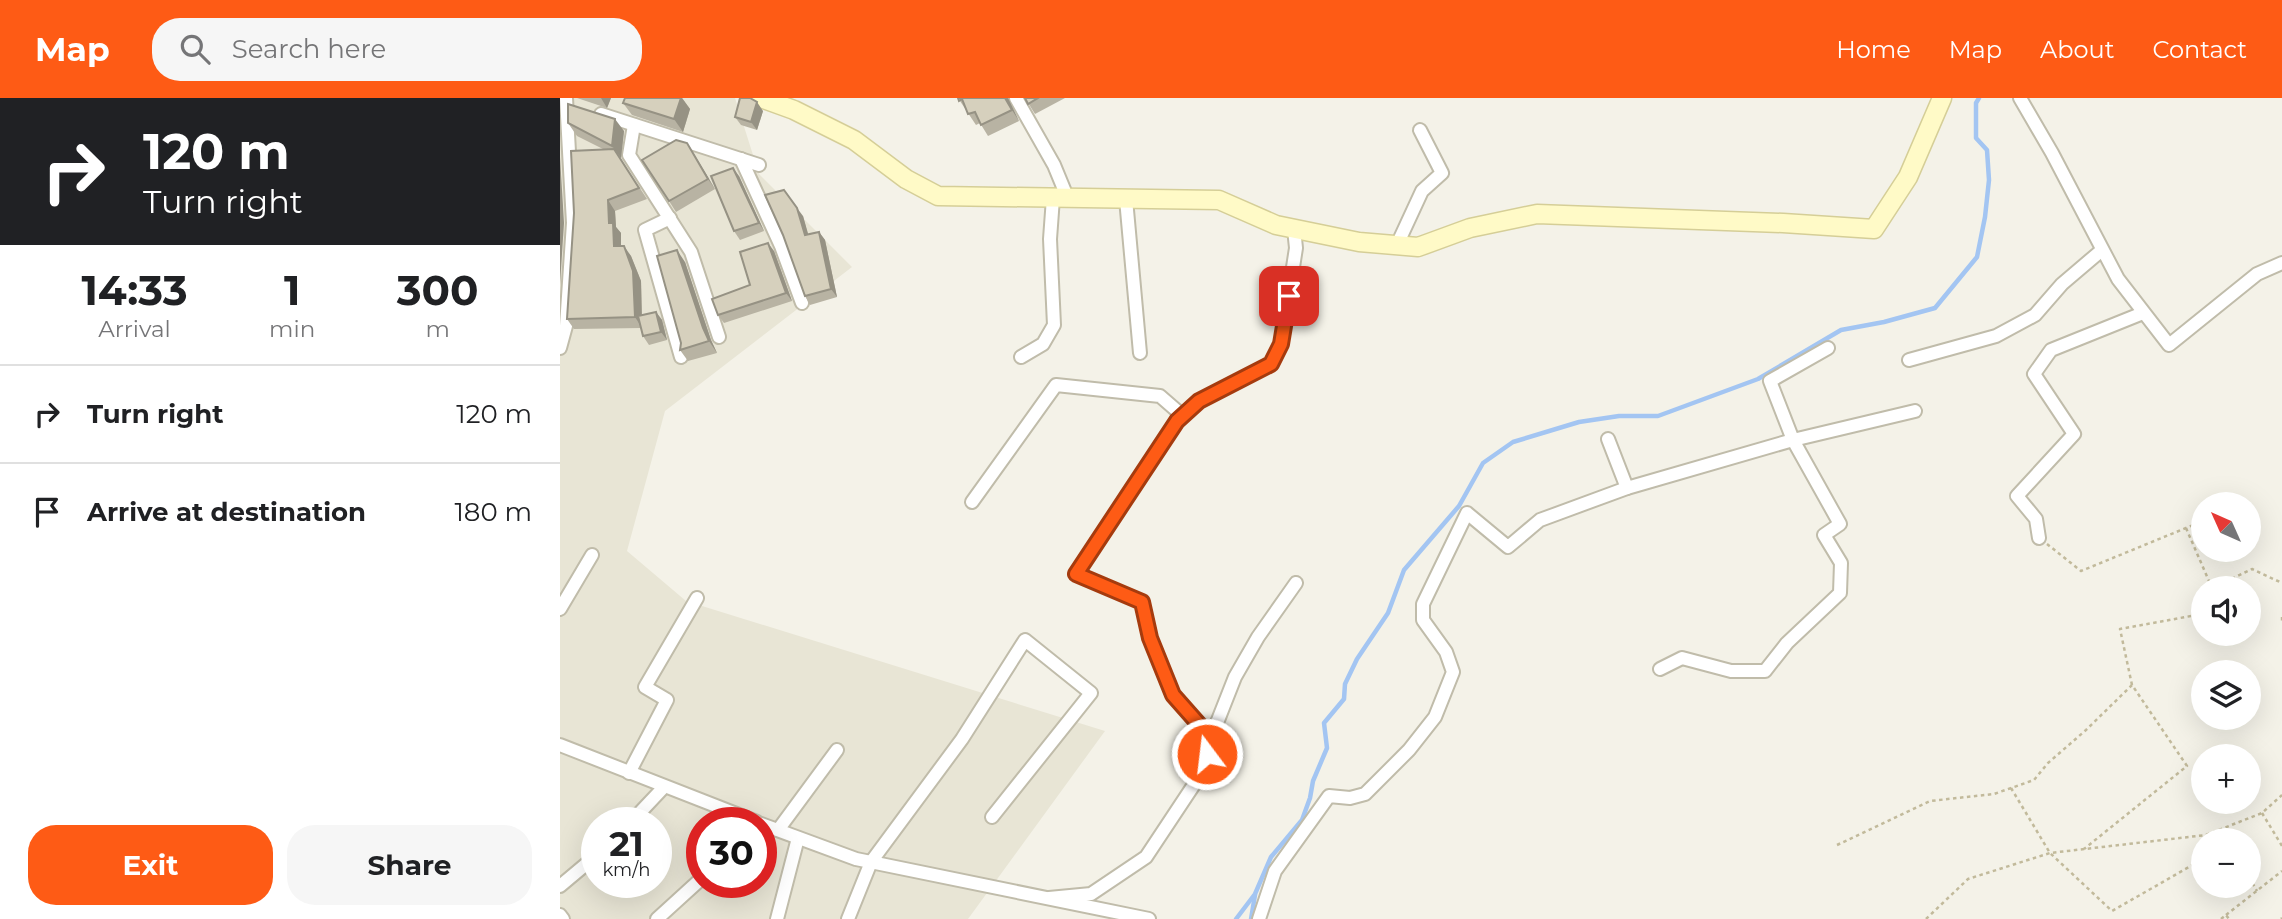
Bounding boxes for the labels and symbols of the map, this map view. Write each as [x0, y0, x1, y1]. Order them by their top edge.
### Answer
pin [1259, 266, 1319, 326]
north arrow [2191, 492, 2261, 562]
position arrow [1170, 717, 1244, 791]
speed limit sign: 30 [686, 807, 777, 898]

